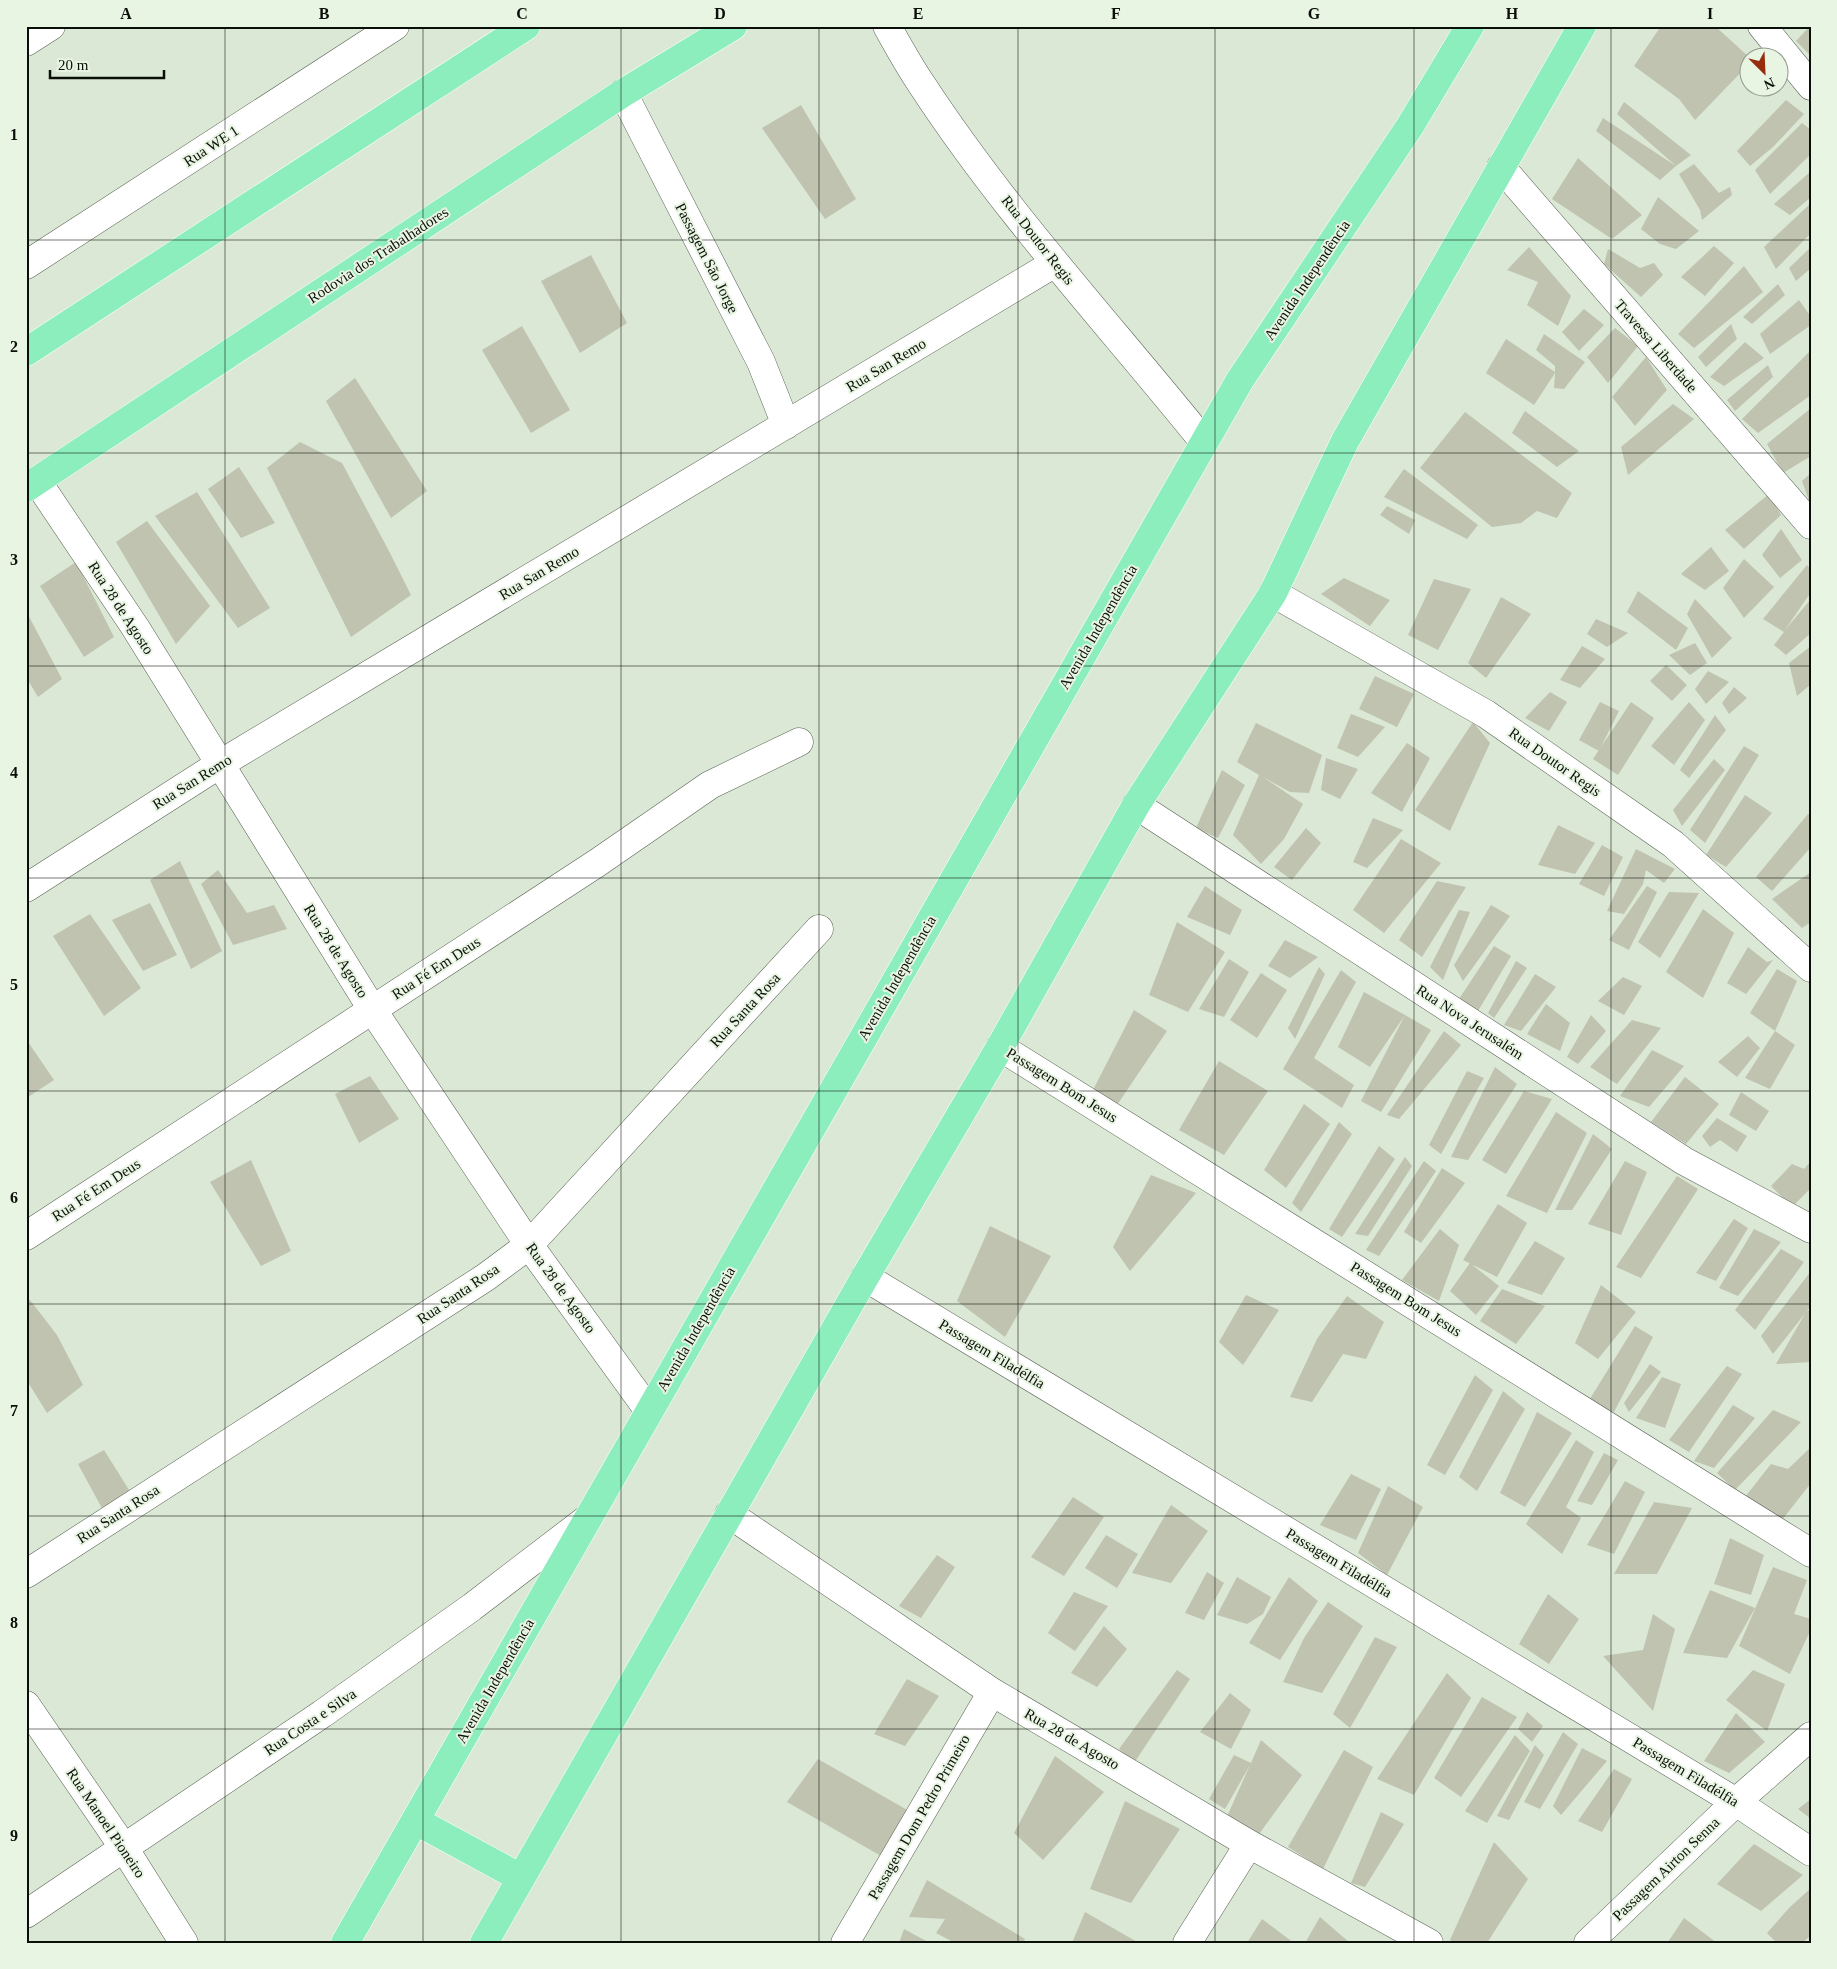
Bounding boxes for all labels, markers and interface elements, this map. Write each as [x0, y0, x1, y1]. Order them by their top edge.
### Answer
text: A [120, 5, 132, 22]
text: B [319, 5, 330, 22]
text: C [516, 5, 528, 22]
text: D [714, 5, 726, 22]
text: E [913, 5, 923, 22]
text: F [1111, 5, 1121, 22]
text: G [1308, 5, 1321, 22]
text: H [1506, 5, 1519, 22]
text: I [1707, 5, 1713, 22]
scale bar [50, 48, 164, 80]
north arrow [1740, 48, 1790, 98]
text: 20 m [58, 57, 89, 73]
text: N [1761, 75, 1777, 92]
street label: Rua WE 1 [181, 122, 241, 170]
text: 1 [10, 126, 18, 143]
street label: Rua Doutor Regis [998, 192, 1078, 288]
street label: Passagem São Jorge [672, 200, 742, 316]
street label: Rodovia dos Trabalhadores [305, 204, 451, 306]
street label: Avenida Independência [1261, 217, 1353, 343]
street label: Travessa Liberdade [1611, 296, 1701, 396]
street label: Rua San Remo [843, 335, 929, 395]
text: 2 [10, 338, 18, 355]
street label: Rua San Remo [496, 543, 582, 603]
text: 3 [10, 551, 18, 568]
street label: Rua 28 de Agosto [85, 559, 157, 657]
street label: Avenida Independência [1056, 562, 1140, 692]
street label: Rua Doutor Regis [1506, 724, 1604, 800]
street label: Rua San Remo [150, 751, 234, 813]
text: 4 [10, 764, 18, 781]
street label: Rua 28 de Agosto [301, 901, 371, 1001]
street label: Avenida Independência [855, 913, 939, 1043]
street label: Rua Fé Em Deus [389, 933, 483, 1003]
street label: Rua Santa Rosa [707, 970, 783, 1050]
text: 5 [10, 976, 18, 993]
street label: Rua Nova Jerusalém [1414, 981, 1527, 1063]
street label: Passagem Bom Jesus [1004, 1044, 1120, 1126]
street label: Rua Fé Em Deus [49, 1155, 143, 1225]
text: 6 [10, 1189, 18, 1206]
street label: Rua 28 de Agosto [523, 1240, 599, 1336]
street label: Passagem Bom Jesus [1348, 1258, 1464, 1340]
street label: Rua Santa Rosa [414, 1261, 502, 1327]
street label: Avenida Independência [654, 1264, 738, 1394]
street label: Passagem Filadélfia [936, 1316, 1048, 1392]
text: 7 [10, 1402, 18, 1419]
street label: Rua Santa Rosa [74, 1481, 162, 1547]
street label: Passagem Filadélfia [1283, 1525, 1395, 1601]
text: 8 [10, 1614, 18, 1631]
street label: Avenida Independência [453, 1616, 537, 1746]
street label: Rua Costa e Silva [261, 1685, 359, 1759]
street label: Rua 28 de Agosto [1022, 1705, 1122, 1773]
street label: Passagem Dom Pedro Primeiro [865, 1732, 973, 1902]
street label: Passagem Filadélfia [1630, 1734, 1742, 1810]
street label: Rua Manoel Pioneiro [63, 1765, 149, 1881]
street label: Passagem Airton Senna [1609, 1814, 1723, 1924]
text: 9 [10, 1827, 18, 1844]

